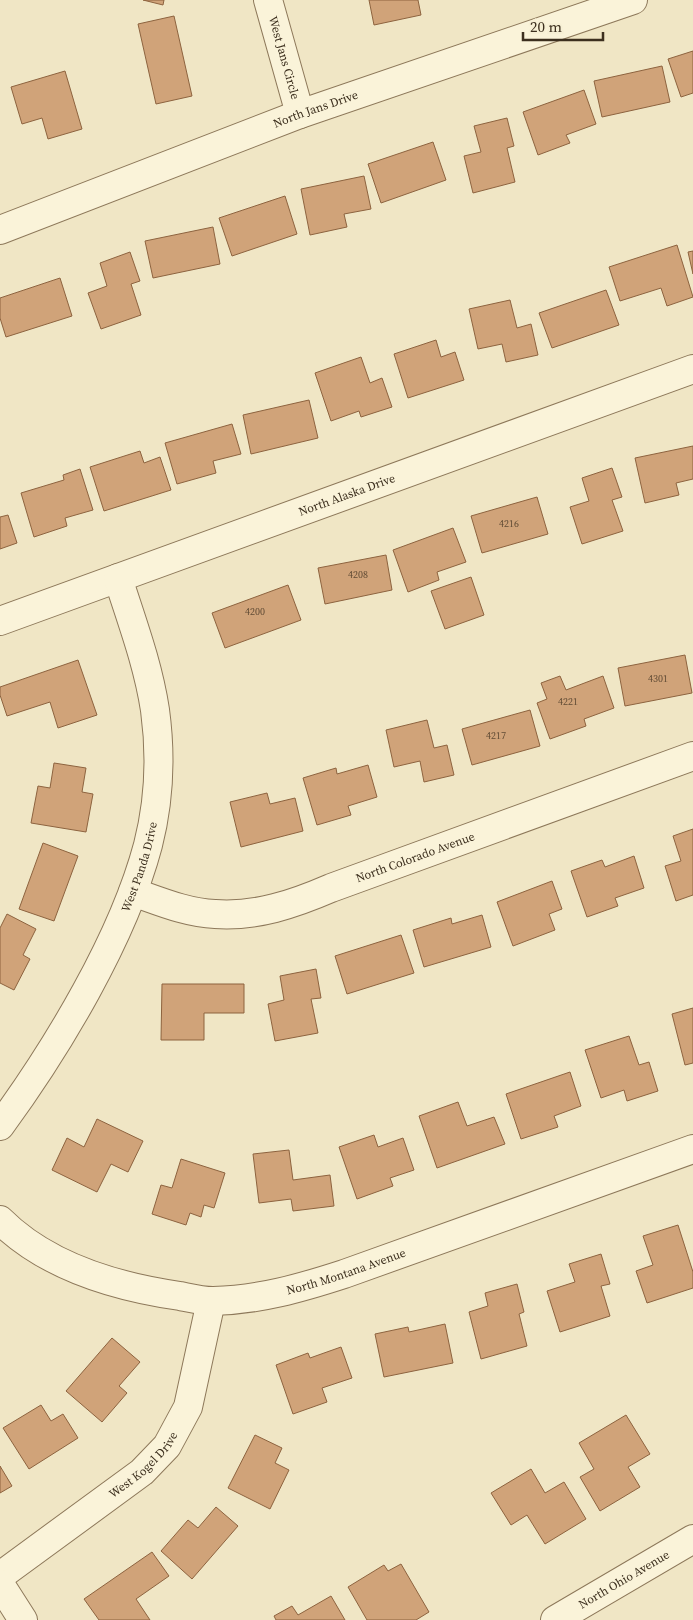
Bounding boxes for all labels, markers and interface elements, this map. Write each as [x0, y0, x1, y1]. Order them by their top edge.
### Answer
scale bar [523, 10, 603, 42]
street label: West Jans Circle [265, 14, 304, 101]
text: 20 m [530, 16, 562, 37]
street label: North Jans Drive [271, 87, 360, 132]
street label: North Alaska Drive [296, 470, 397, 520]
house number: 4216 [499, 517, 519, 530]
house number: 4208 [348, 568, 368, 581]
house number: 4200 [245, 605, 265, 618]
house number: 4301 [648, 672, 668, 685]
house number: 4221 [558, 695, 578, 708]
house number: 4217 [486, 729, 506, 742]
street label: West Panda Drive [118, 820, 161, 914]
street label: North Colorado Avenue [354, 828, 477, 886]
street label: North Montana Avenue [285, 1245, 408, 1298]
street label: West Kogel Drive [106, 1429, 181, 1502]
street label: North Ohio Avenue [576, 1547, 672, 1612]

